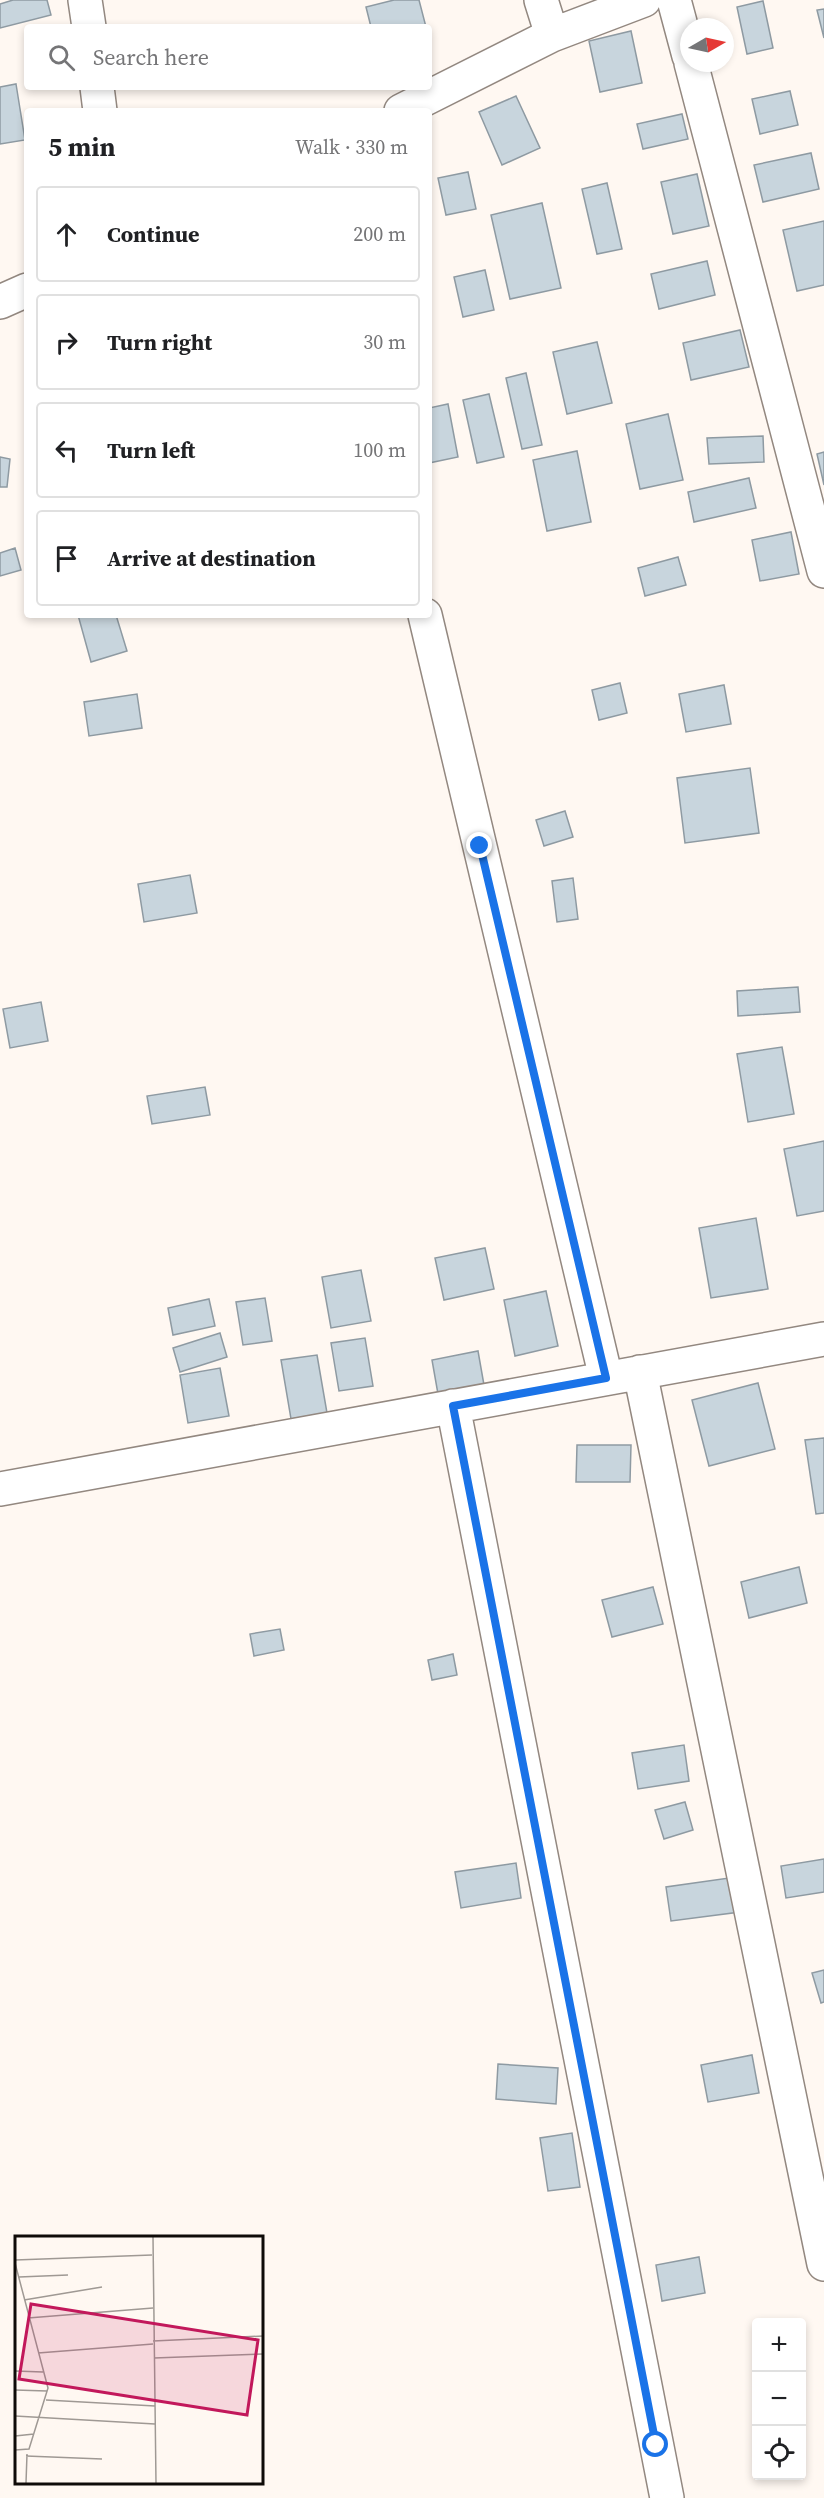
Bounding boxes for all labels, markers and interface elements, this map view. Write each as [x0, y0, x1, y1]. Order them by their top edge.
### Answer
north arrow [680, 18, 734, 72]
search box [24, 24, 432, 90]
icon: search [45, 41, 78, 74]
text: Search here [93, 42, 209, 72]
text: 5 min [48, 129, 115, 165]
text: Walk · 330 m [295, 133, 408, 161]
icon: ahead [50, 218, 83, 251]
text: Continue [107, 219, 200, 249]
text: 200 m [353, 220, 406, 248]
icon: right [50, 326, 83, 359]
text: Turn right [107, 327, 212, 357]
text: 30 m [363, 328, 406, 356]
icon: left [50, 434, 83, 467]
text: Turn left [107, 435, 195, 465]
text: 100 m [353, 436, 406, 464]
icon: arrive [50, 542, 83, 575]
text: Arrive at destination [107, 543, 316, 573]
route end [466, 832, 492, 858]
inset map [15, 2236, 262, 2483]
map controls [752, 2318, 806, 2480]
button: + [752, 2318, 806, 2372]
button: − [752, 2372, 806, 2426]
button: locate [752, 2426, 806, 2480]
route start [642, 2431, 668, 2457]

